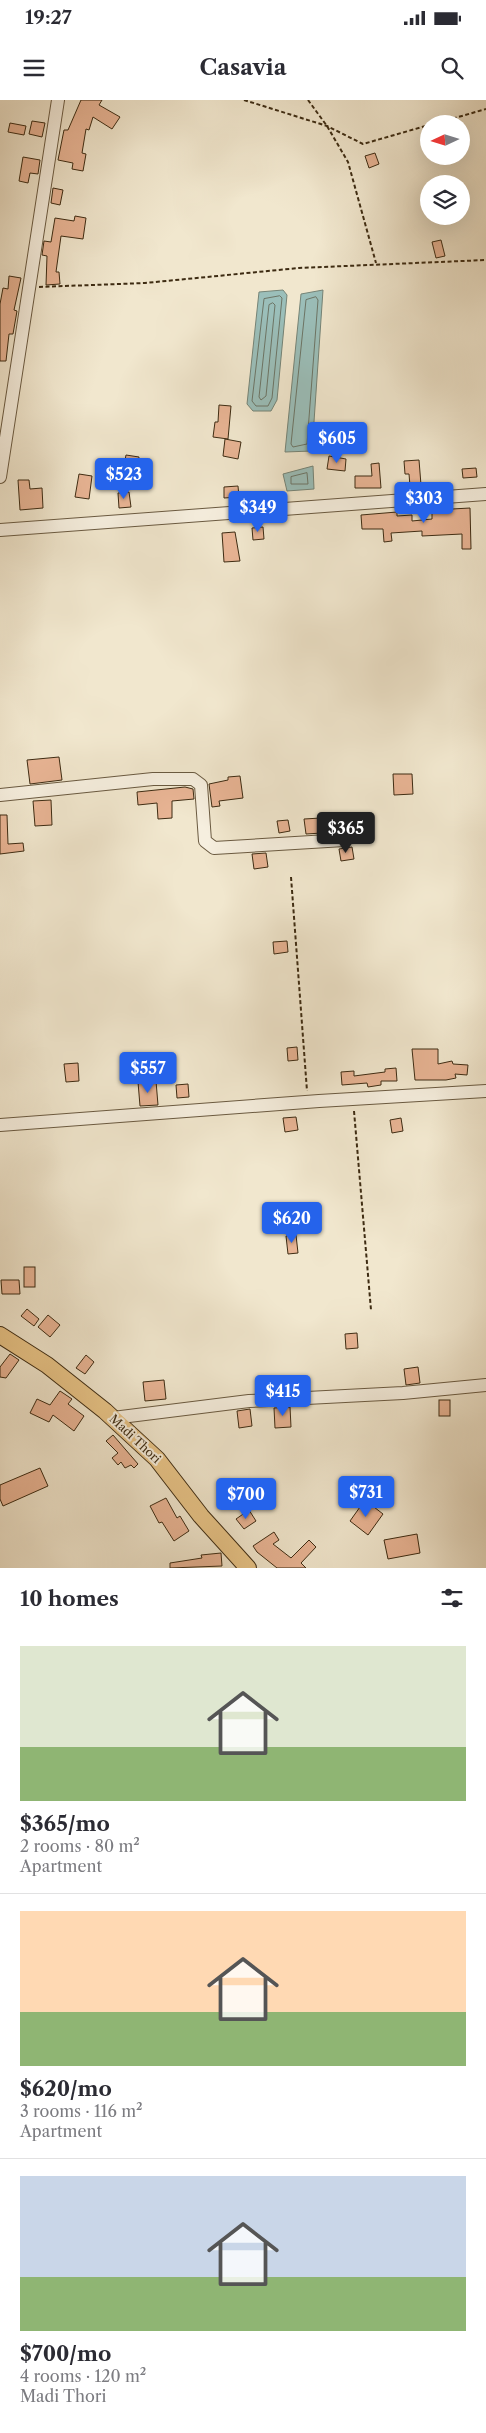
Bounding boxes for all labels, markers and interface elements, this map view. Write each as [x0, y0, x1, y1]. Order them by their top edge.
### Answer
text: 19:27 [25, 6, 72, 29]
icon: menu [20, 54, 48, 82]
text: Casavia [200, 54, 286, 81]
icon: search [438, 54, 466, 82]
north arrow [420, 115, 470, 165]
map controls [420, 115, 470, 225]
button: layers [420, 175, 470, 225]
pin: $605 [307, 422, 367, 464]
text: $605 [318, 428, 356, 448]
pin: $523 [94, 458, 154, 500]
text: $523 [106, 464, 142, 484]
pin: $303 [394, 482, 454, 524]
text: $303 [405, 488, 443, 508]
pin: $349 [228, 490, 288, 533]
text: $349 [239, 497, 277, 517]
pin: $365 [316, 812, 376, 854]
text: $365 [328, 818, 364, 838]
pin: $557 [118, 1052, 178, 1094]
text: $557 [131, 1058, 165, 1078]
pin: $620 [262, 1202, 322, 1244]
text: $620 [273, 1208, 311, 1228]
pin: $415 [253, 1374, 313, 1417]
text: $415 [266, 1381, 300, 1401]
street label: Madi Thori [107, 1411, 164, 1466]
pin: $731 [336, 1476, 396, 1518]
pin: $700 [216, 1478, 276, 1520]
text: $731 [349, 1482, 383, 1502]
text: $700 [227, 1484, 265, 1504]
icon: filters [438, 1584, 466, 1612]
text: 10 homes [20, 1586, 119, 1611]
icon: home [198, 1678, 288, 1768]
text: $365/mo [20, 1811, 110, 1836]
text: 2 rooms · 80 m² [20, 1836, 140, 1856]
text: Apartment [20, 1856, 102, 1876]
icon: home [198, 1944, 288, 2034]
text: $620/mo [20, 2076, 112, 2101]
text: 3 rooms · 116 m² [20, 2101, 143, 2121]
text: Apartment [20, 2121, 102, 2141]
icon: home [198, 2209, 288, 2299]
text: $700/mo [20, 2341, 111, 2366]
text: 4 rooms · 120 m² [20, 2366, 146, 2386]
text: Madi Thori [20, 2386, 106, 2406]

